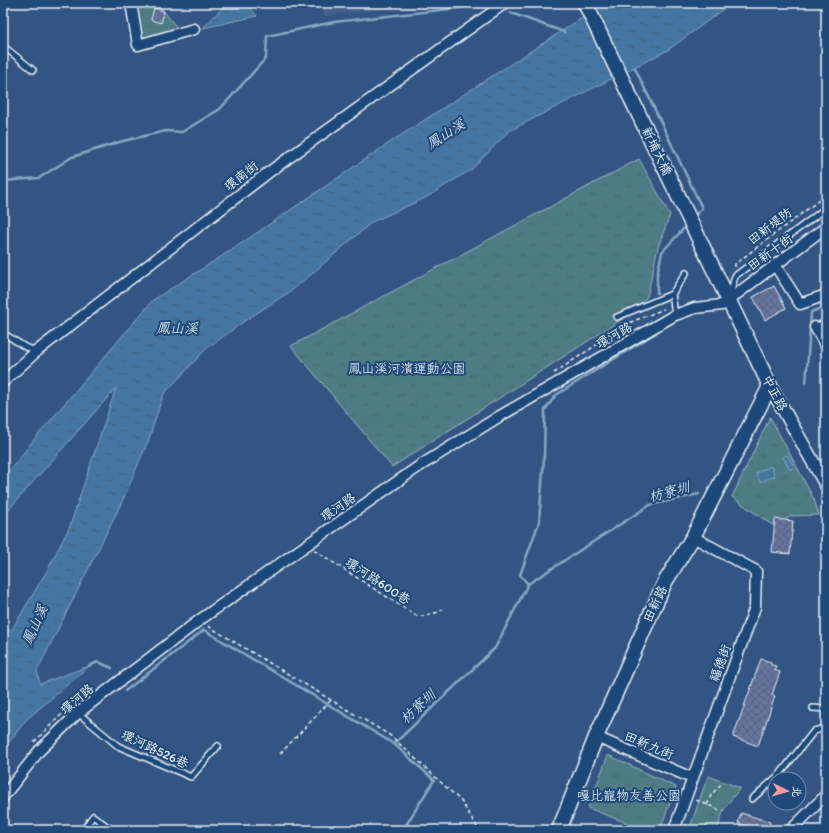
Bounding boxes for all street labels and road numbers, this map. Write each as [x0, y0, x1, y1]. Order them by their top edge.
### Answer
street label: 新埔大橋 [639, 124, 675, 178]
street label: 環南街 [221, 158, 261, 194]
street label: 田新堤防 [745, 204, 795, 248]
street label: 田新十街 [745, 231, 795, 273]
street label: 環河路 [593, 319, 635, 351]
street label: 中正路 [759, 372, 791, 414]
street label: 環河路 [318, 490, 358, 524]
street label: 環河路600巷 [343, 554, 413, 608]
street label: 田新路 [640, 583, 670, 625]
street label: 福德街 [706, 642, 734, 684]
street label: 環河路 [57, 681, 97, 717]
street label: 環河路526巷 [119, 727, 191, 771]
street label: 田新九街 [622, 728, 676, 762]

